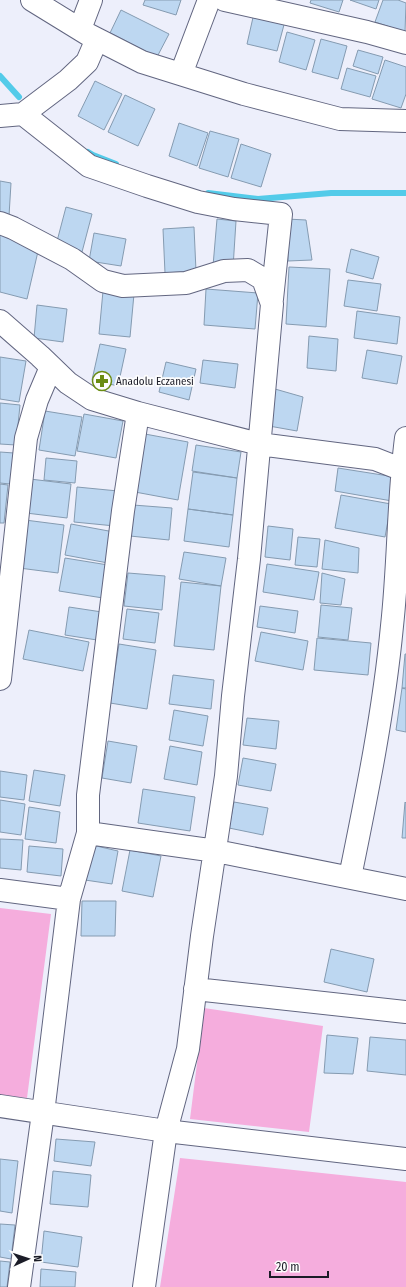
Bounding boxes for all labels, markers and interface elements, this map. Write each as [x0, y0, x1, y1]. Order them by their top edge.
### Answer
pharmacy icon: Anadolu Eczanesi [91, 370, 113, 392]
place label: Anadolu Eczanesi [116, 375, 194, 388]
north arrow [8, 1239, 48, 1279]
scale bar [270, 1253, 328, 1279]
text: N [31, 1255, 44, 1262]
text: 20 m [276, 1260, 300, 1274]

